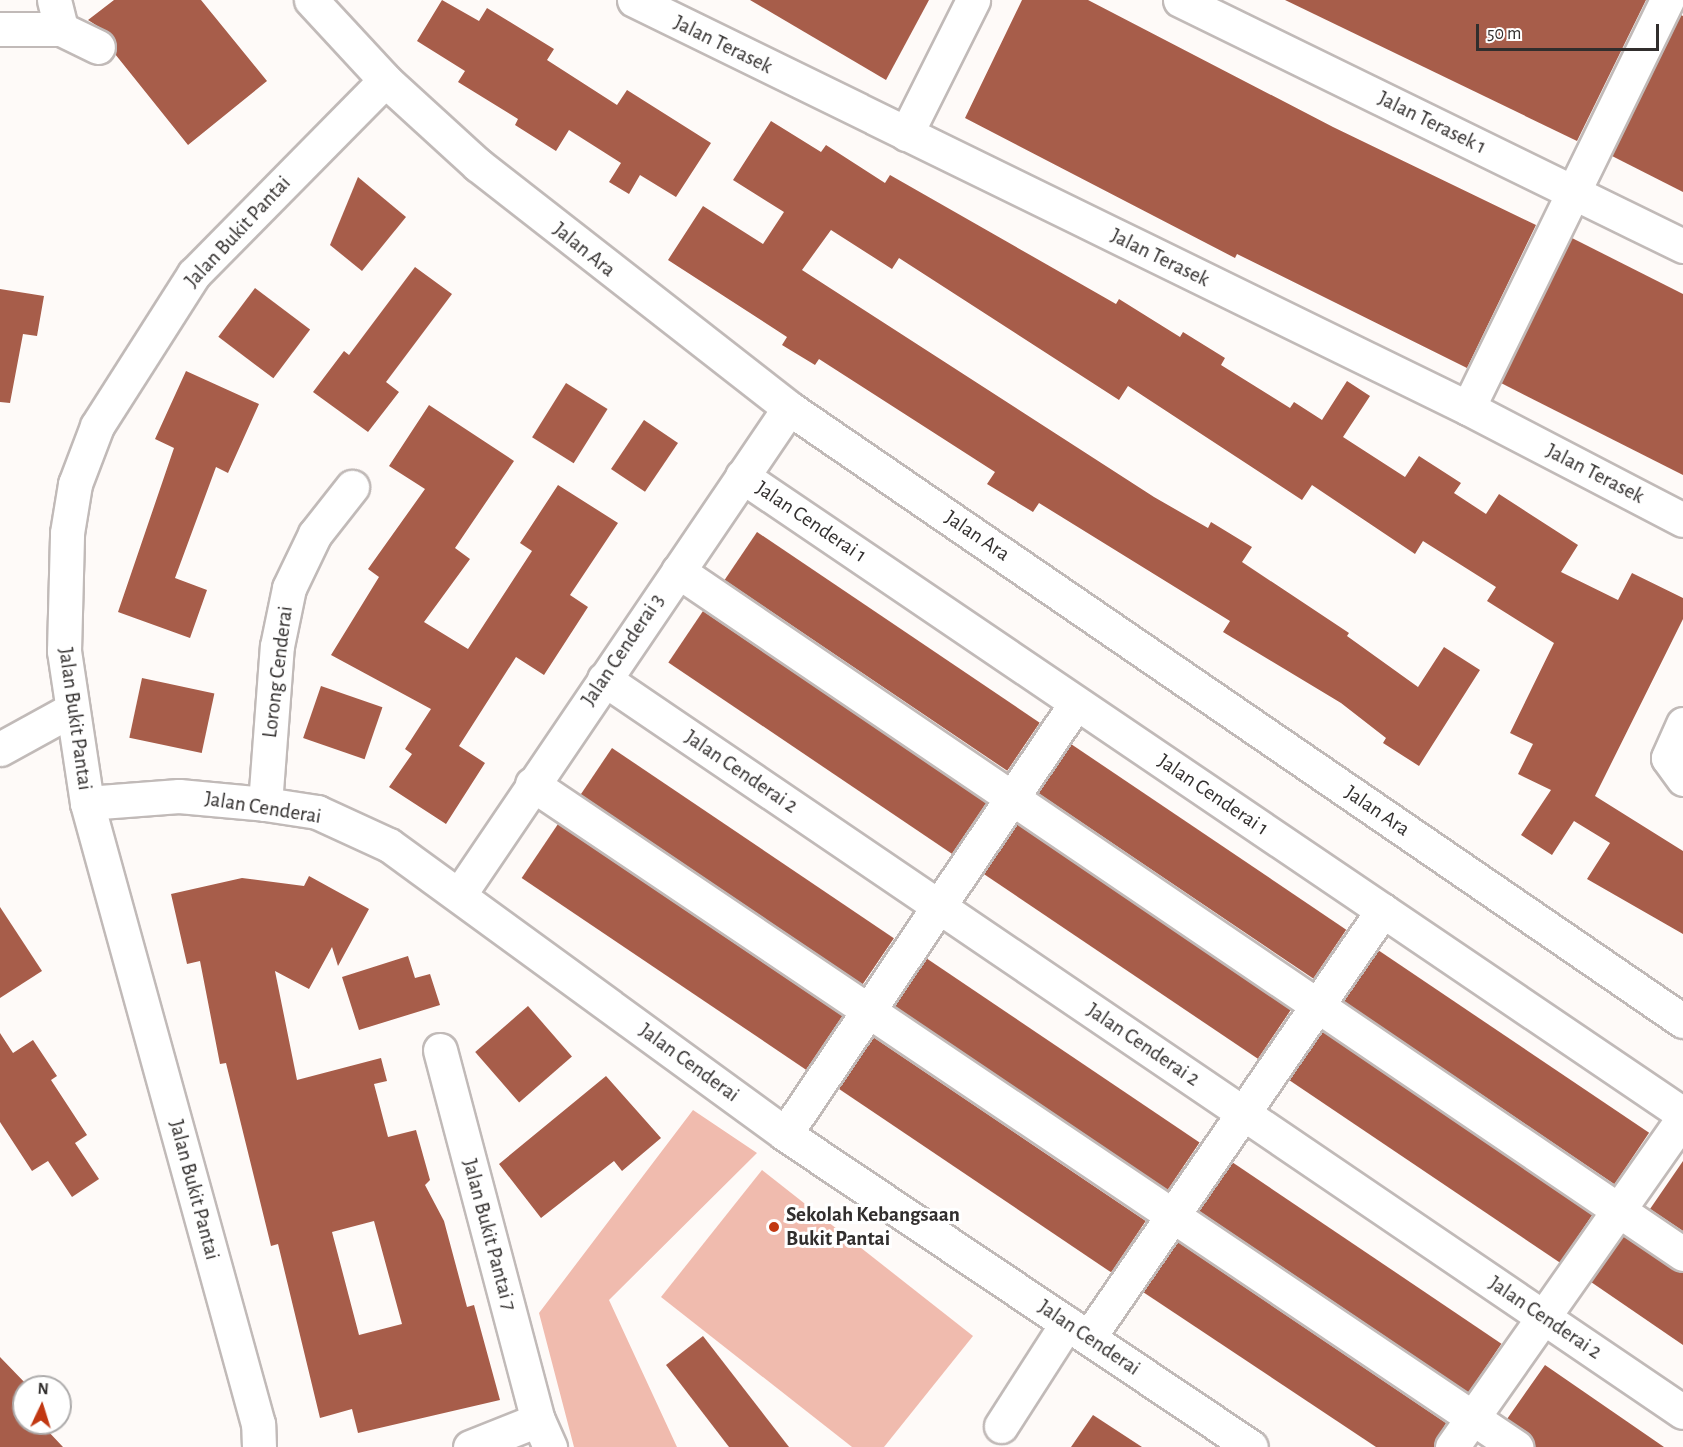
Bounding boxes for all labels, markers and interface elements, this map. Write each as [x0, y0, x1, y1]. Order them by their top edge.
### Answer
street label: Jalan Terasek [670, 10, 776, 80]
scale bar [1479, 12, 1662, 50]
text: 50 m [1487, 25, 1521, 43]
street label: Jalan Terasek 1 [1374, 86, 1490, 160]
street label: Jalan Bukit Pantai [180, 171, 296, 293]
street label: Jalan Ara [548, 217, 620, 283]
street label: Jalan Terasek [1107, 223, 1213, 293]
street label: Jalan Terasek [1542, 439, 1648, 509]
street label: Jalan Cenderai 1 [751, 476, 871, 568]
street label: Jalan Ara [940, 505, 1014, 567]
street label: Jalan Cenderai 3 [576, 589, 670, 711]
street label: Lorong Cenderai [257, 605, 299, 739]
street label: Jalan Bukit Pantai [53, 646, 97, 792]
street label: Jalan Cenderai 2 [680, 725, 802, 819]
street label: Jalan Cenderai 1 [1153, 749, 1273, 841]
street label: Jalan Ara [1340, 780, 1414, 842]
street label: Jalan Cenderai [203, 786, 323, 830]
street label: Jalan Cenderai 2 [1082, 998, 1204, 1092]
street label: Jalan Cenderai [634, 1018, 744, 1108]
street label: Jalan Bukit Pantai [163, 1117, 225, 1263]
street label: Jalan Bukit Pantai 7 [457, 1156, 521, 1314]
place label: Sekolah Kebangsaan Bukit Pantai [786, 1202, 960, 1252]
marker: Sekolah Kebangsaan Bukit Pantai [767, 1220, 781, 1234]
street label: Jalan Cenderai 2 [1484, 1271, 1606, 1365]
street label: Jalan Cenderai [1033, 1295, 1145, 1381]
north arrow [12, 1375, 72, 1435]
text: N [37, 1381, 49, 1397]

